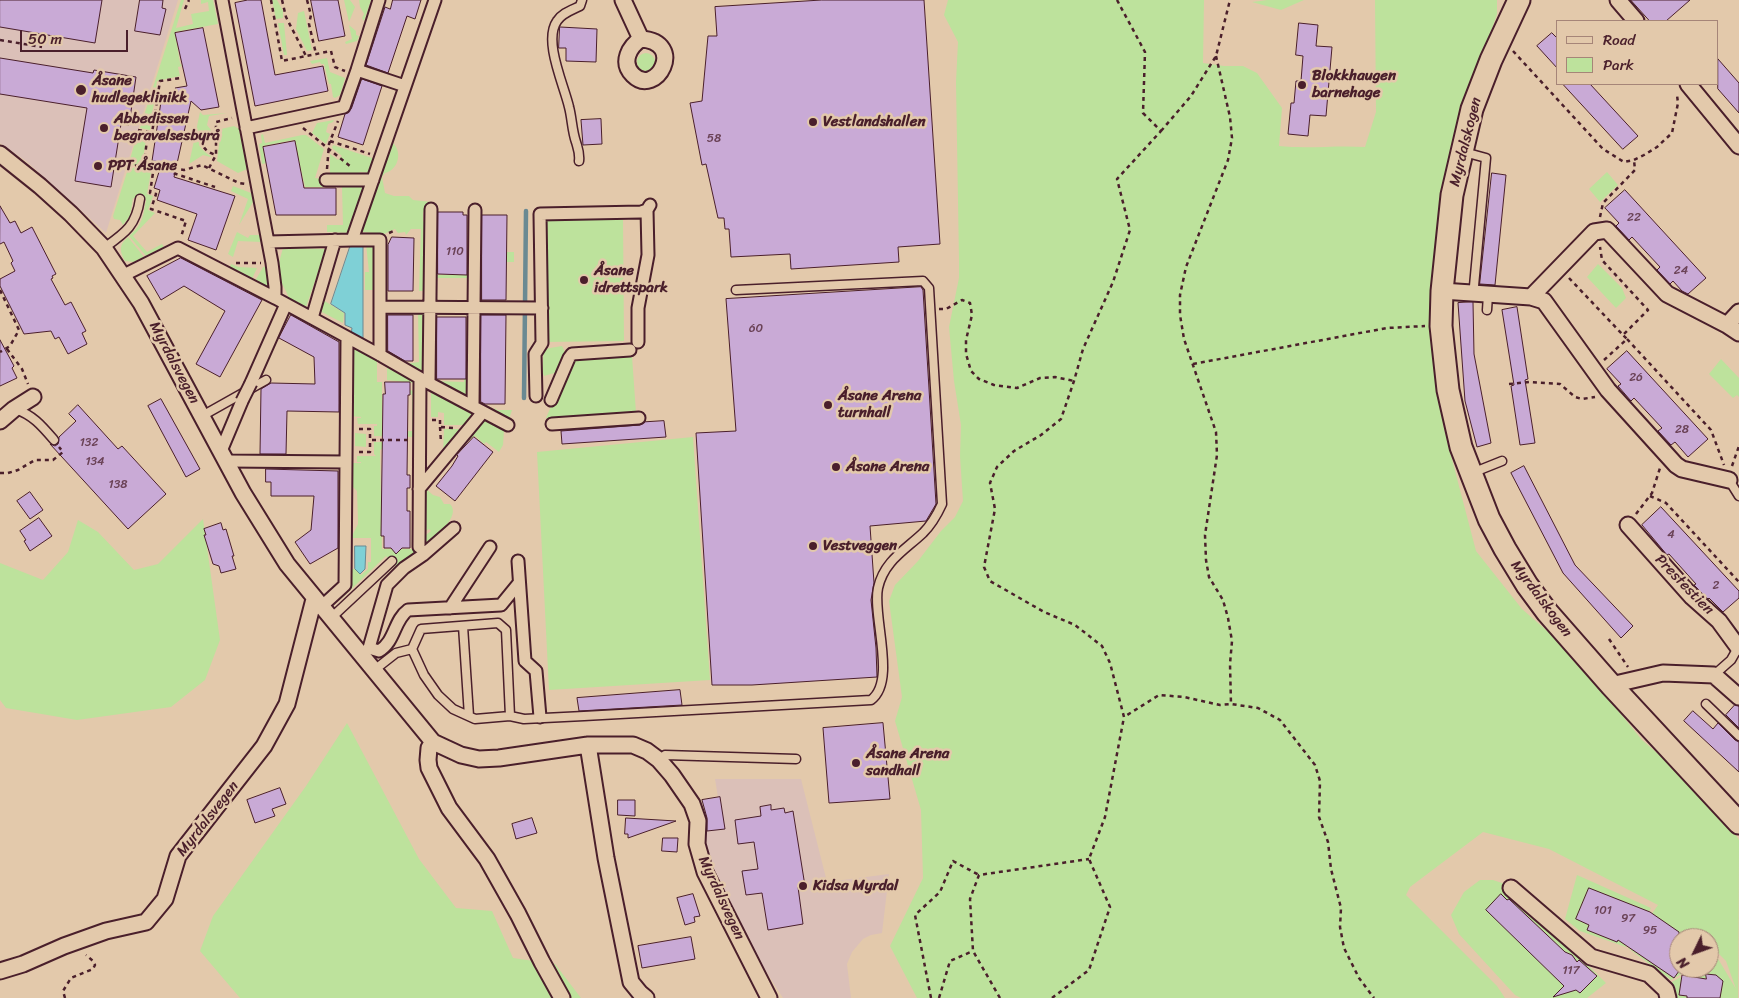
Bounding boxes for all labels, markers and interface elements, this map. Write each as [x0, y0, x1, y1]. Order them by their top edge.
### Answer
scale bar [22, 20, 130, 52]
legend [1556, 20, 1719, 85]
text: 50 m [28, 26, 62, 52]
text: Road [1603, 27, 1635, 53]
text: Park [1603, 52, 1634, 78]
place label: Blokkhaugen barnehage [1312, 67, 1396, 102]
place label: Åsane hudlegeklinikk [92, 72, 187, 107]
marker: Blokkhaugen barnehage [1296, 79, 1308, 91]
marker: Åsane hudlegeklinikk [74, 83, 88, 97]
street label: Myrdalskogen [1446, 96, 1486, 188]
place label: Abbedissen begravelsesbyrå [114, 110, 220, 145]
place label: Vestlandshallen [823, 113, 926, 131]
marker: Vestlandshallen [807, 116, 819, 128]
marker: Abbedissen begravelsesbyrå [98, 122, 110, 134]
house number: 58 [707, 132, 721, 146]
place label: PPT Åsane [108, 157, 177, 175]
marker: PPT Åsane [92, 160, 104, 172]
house number: 22 [1627, 211, 1641, 225]
house number: 110 [446, 245, 464, 259]
place label: Åsane idrettspark [594, 262, 668, 297]
house number: 24 [1674, 264, 1688, 278]
marker: Åsane idrettspark [578, 274, 590, 286]
street label: Myrdalsvegen [145, 319, 203, 407]
house number: 60 [749, 322, 763, 336]
house number: 26 [1629, 371, 1643, 385]
place label: Åsane Arena turnhall [838, 387, 921, 422]
marker: Åsane Arena turnhall [822, 399, 834, 411]
house number: 28 [1675, 423, 1689, 437]
house number: 132 [80, 436, 98, 450]
house number: 134 [85, 455, 105, 469]
place label: Åsane Arena [846, 458, 929, 476]
marker: Åsane Arena [830, 461, 842, 473]
house number: 138 [109, 478, 127, 492]
house number: 4 [1667, 528, 1675, 542]
place label: Vestveggen [823, 537, 897, 555]
marker: Vestveggen [807, 540, 819, 552]
street label: Prestestien [1651, 551, 1717, 619]
street label: Myrdalskogen [1506, 557, 1576, 641]
house number: 2 [1713, 579, 1719, 593]
place label: Åsane Arena sandhall [866, 745, 949, 780]
marker: Åsane Arena sandhall [850, 757, 862, 769]
street label: Myrdalsvegen [173, 778, 243, 860]
street label: Myrdalsvegen [694, 853, 748, 943]
place label: Kidsa Myrdal [813, 877, 898, 895]
marker: Kidsa Myrdal [797, 880, 809, 892]
house number: 101 [1594, 904, 1612, 918]
house number: 97 [1621, 912, 1635, 926]
house number: 95 [1643, 924, 1657, 938]
north arrow [1669, 928, 1719, 978]
text: N [1671, 951, 1696, 975]
house number: 117 [1562, 964, 1580, 978]

